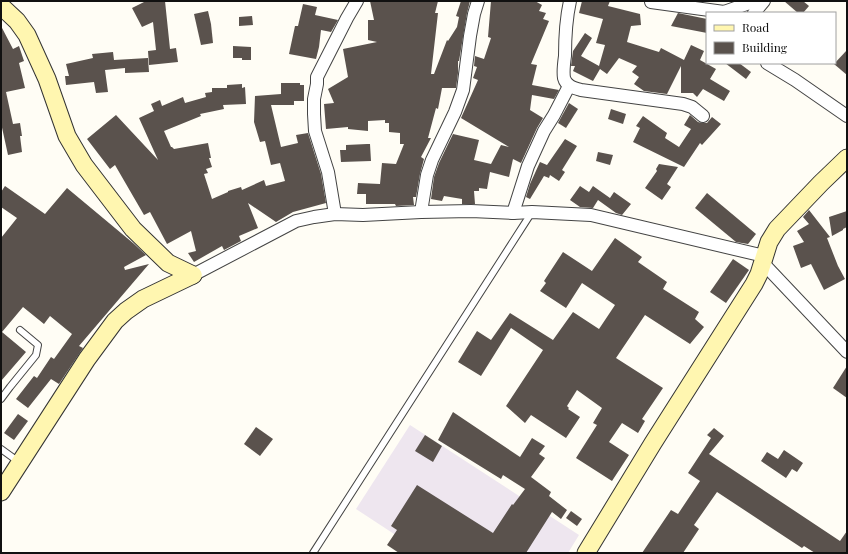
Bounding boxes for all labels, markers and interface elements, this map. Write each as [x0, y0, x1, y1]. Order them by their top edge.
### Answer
legend [706, 12, 836, 64]
text: Road [742, 19, 769, 35]
text: Building [742, 39, 788, 55]

